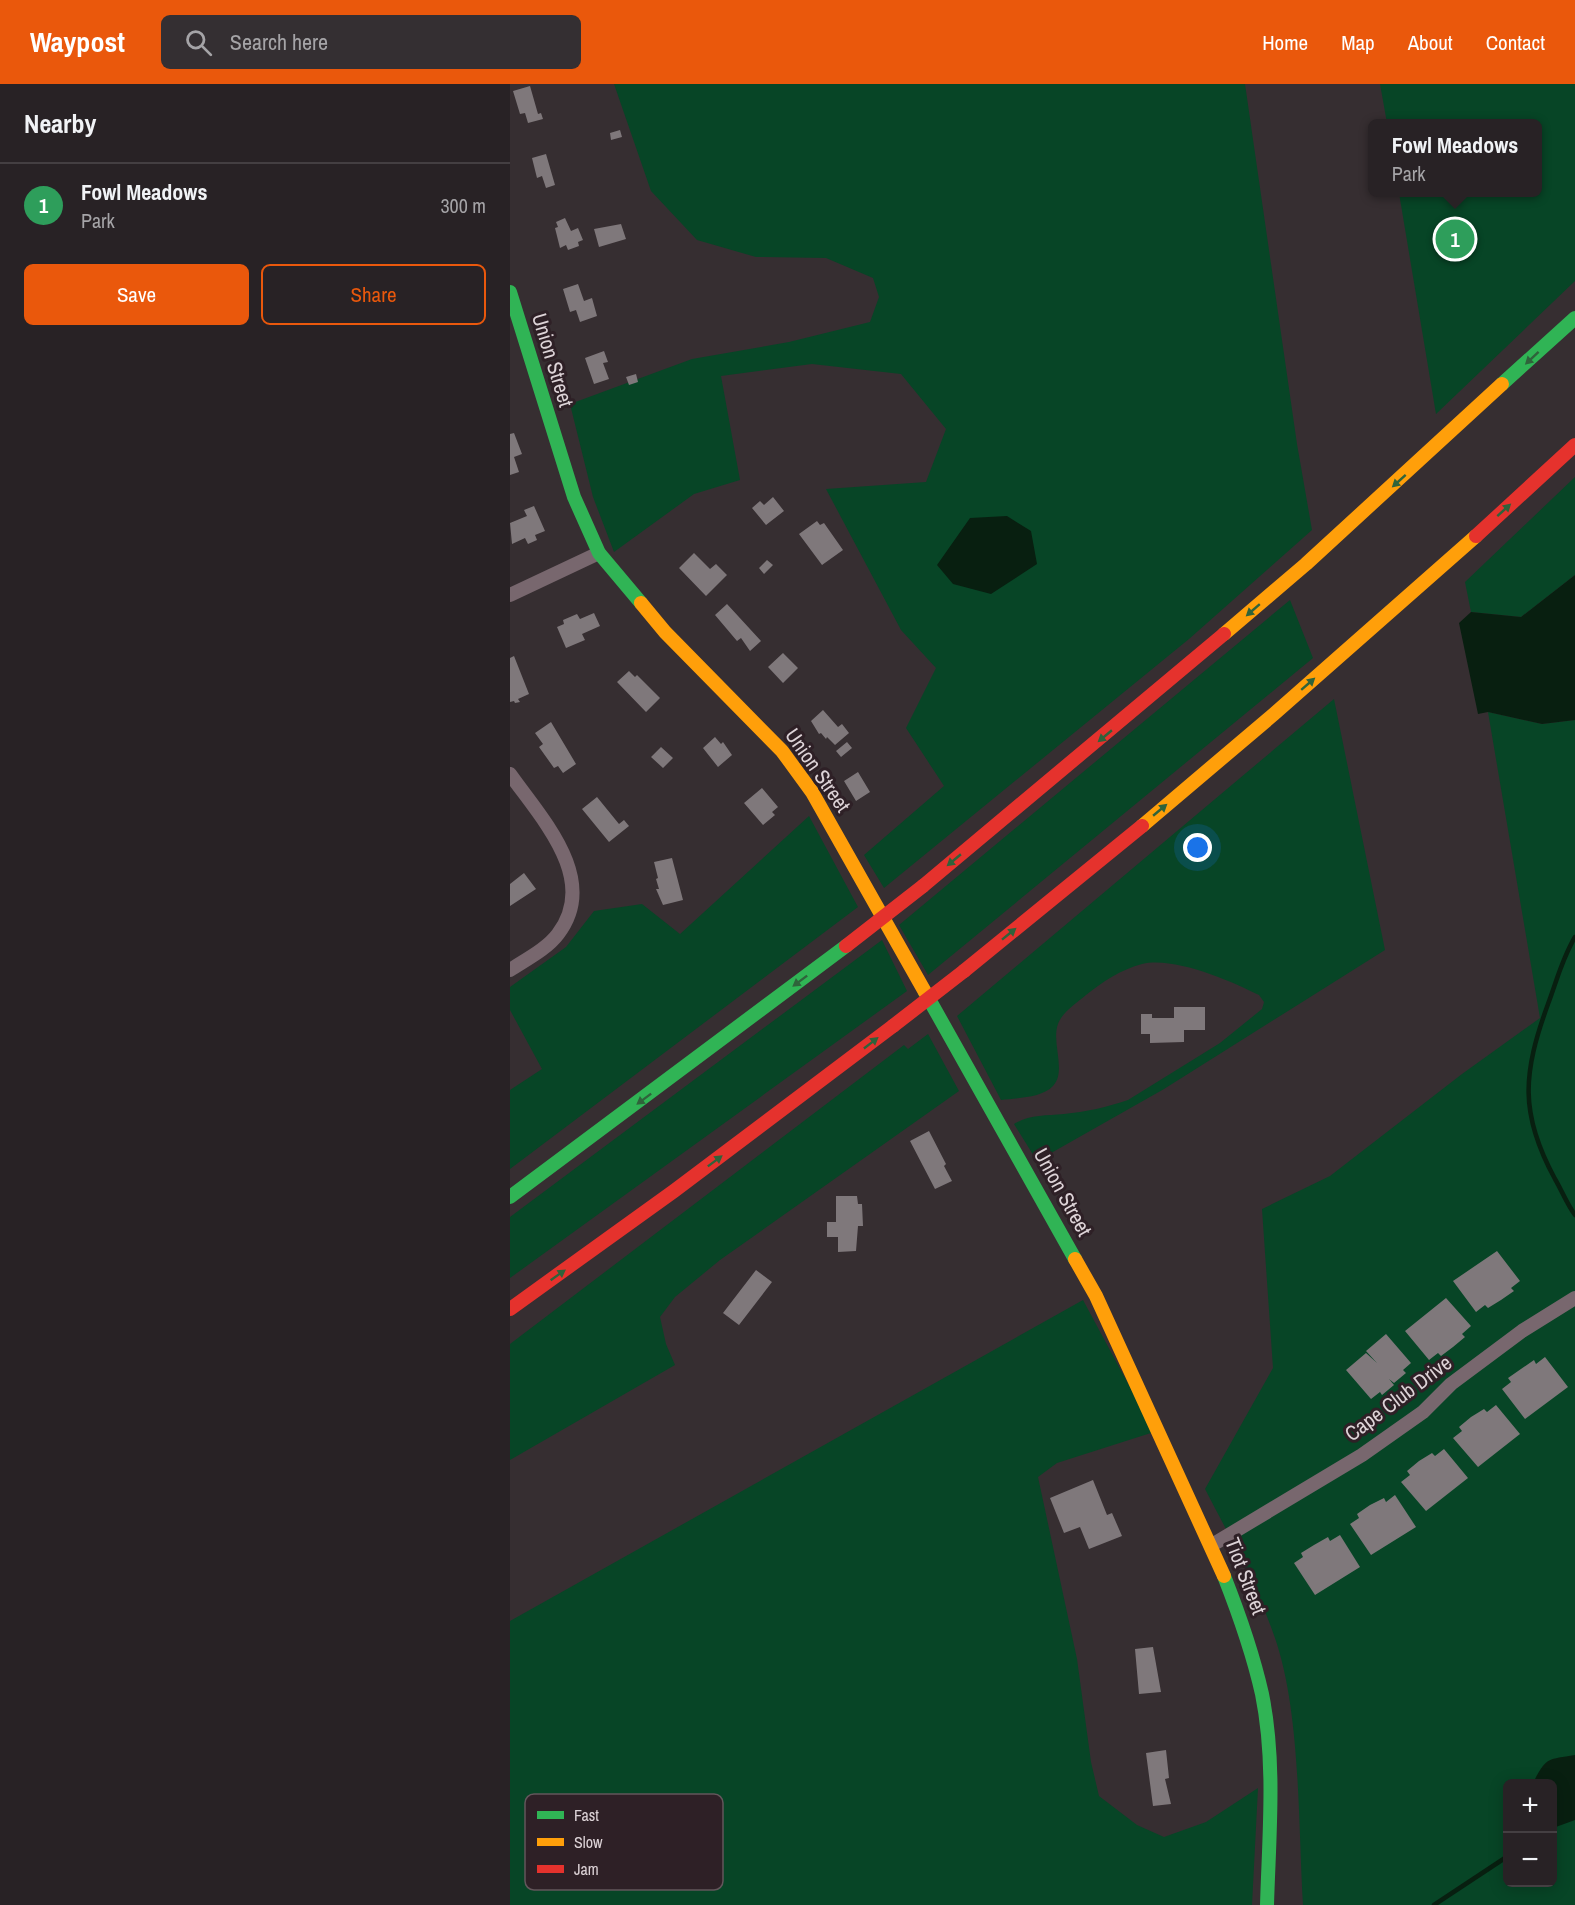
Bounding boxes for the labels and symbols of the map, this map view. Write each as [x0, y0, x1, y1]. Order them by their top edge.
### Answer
pin: 1 [1436, 216, 1474, 262]
street label: Union Street [525, 310, 581, 411]
one-way arrow [1525, 351, 1540, 365]
one-way arrow [1392, 474, 1407, 488]
one-way arrow [1496, 504, 1511, 517]
one-way arrow [1246, 603, 1261, 616]
one-way arrow [1300, 678, 1315, 691]
street label: Union Street [778, 722, 858, 818]
one-way arrow [1097, 730, 1113, 743]
one-way arrow [1152, 804, 1168, 817]
your location [1183, 833, 1212, 862]
one-way arrow [947, 853, 962, 866]
one-way arrow [1001, 928, 1017, 941]
one-way arrow [792, 975, 807, 987]
one-way arrow [863, 1036, 879, 1049]
one-way arrow [637, 1092, 652, 1104]
street label: Union Street [1027, 1143, 1099, 1241]
one-way arrow [708, 1155, 723, 1167]
one-way arrow [550, 1270, 565, 1282]
street label: Cape Club Drive [1338, 1348, 1458, 1448]
street label: Tiot Street [1218, 1533, 1274, 1619]
legend [525, 1794, 723, 1890]
text: Fast [574, 1804, 599, 1826]
text: Slow [574, 1831, 603, 1853]
text: Jam [574, 1858, 599, 1880]

